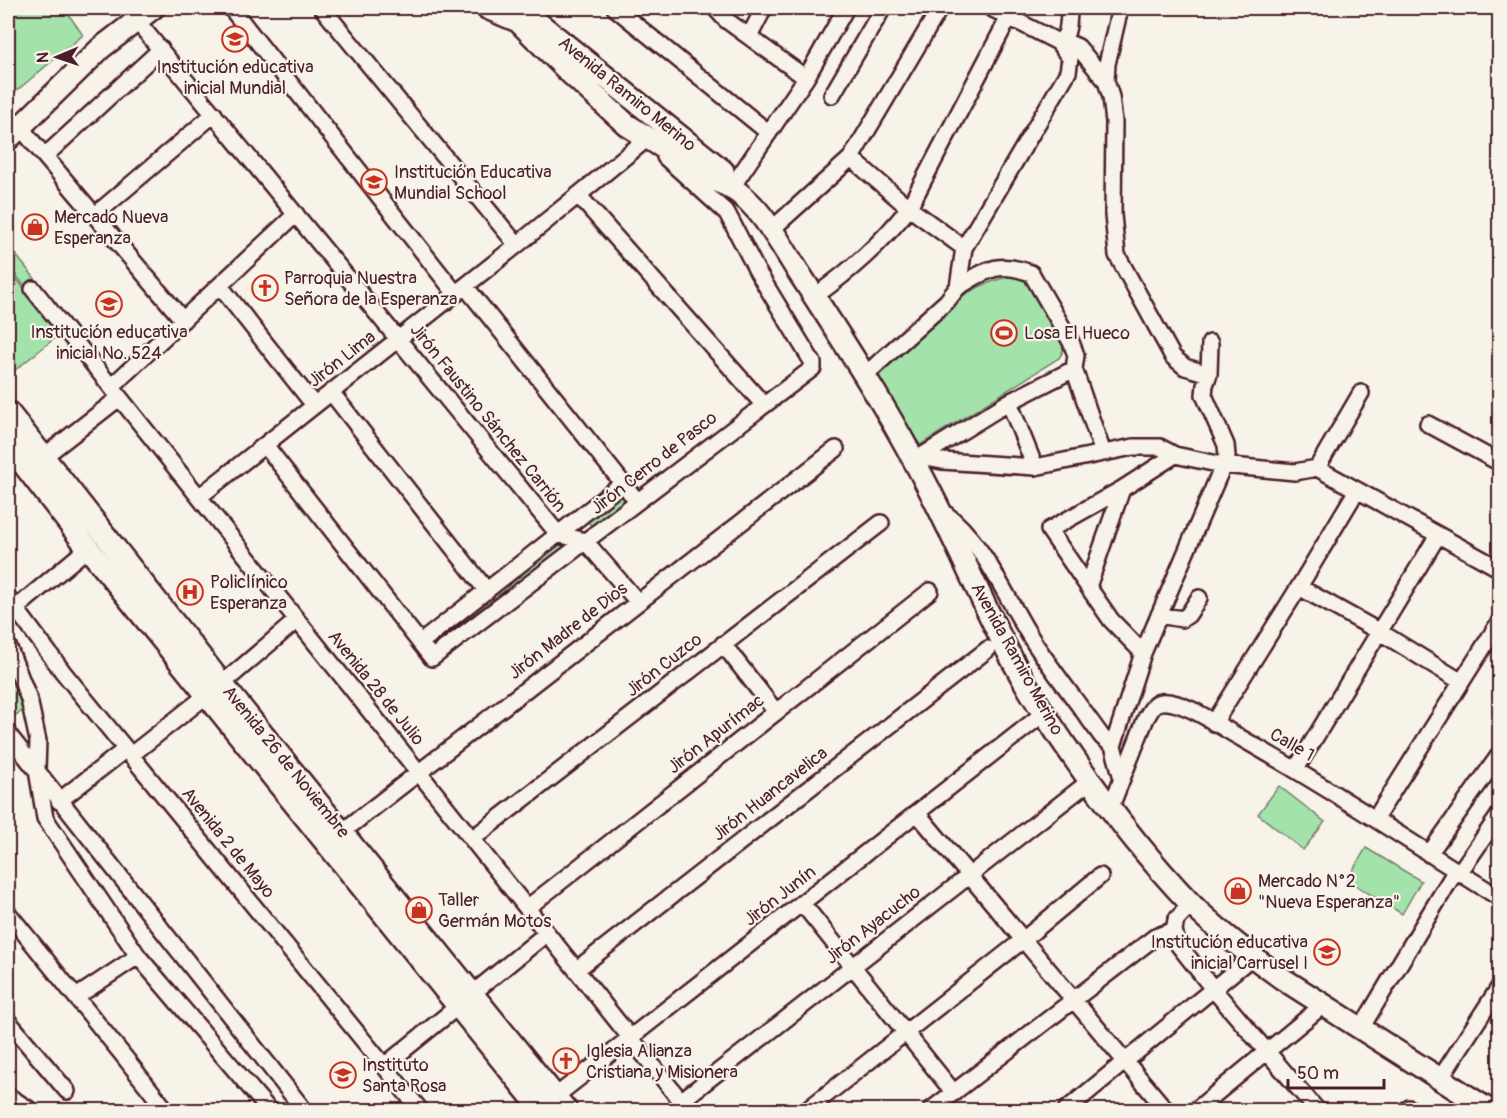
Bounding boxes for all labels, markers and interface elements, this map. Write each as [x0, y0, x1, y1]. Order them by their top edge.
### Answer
school or university icon: Institución educativa inicial Mundial [220, 24, 250, 54]
north arrow [27, 27, 87, 87]
street label: Avenida Ramiro Merino [553, 31, 701, 157]
text: N [33, 52, 53, 63]
place label: Institución educativa inicial Mundial [156, 56, 314, 100]
place label: Institución Educativa Mundial School [394, 161, 552, 205]
school or university icon: Institución Educativa Mundial School [359, 167, 389, 197]
place label: Mercado Nueva Esperanza [54, 206, 168, 250]
shop icon: Mercado Nueva Esperanza [20, 212, 50, 242]
place label: Parroquia Nuestra Señora de la Esperanza [284, 267, 457, 311]
church icon: Parroquia Nuestra Señora de la Esperanza [250, 273, 280, 303]
school or university icon: Institución educativa inicial No. 524 [94, 289, 124, 319]
sports icon: Losa El Hueco [989, 318, 1019, 348]
street label: Jirón Faustino Sánchez Carrión [405, 319, 571, 517]
place label: Institución educativa inicial No. 524 [30, 321, 188, 365]
place label: Losa El Hueco [1024, 322, 1130, 345]
street label: Jirón Lima [304, 325, 380, 393]
street label: Jirón Cerro de Pasco [586, 406, 722, 520]
place label: Policlínico Esperanza [210, 571, 288, 615]
hospital icon: Policlínico Esperanza [175, 577, 205, 607]
street label: Jirón Madre de Dios [504, 577, 632, 685]
street label: Avenida Ramiro Merino [966, 579, 1069, 740]
street label: Avenida 28 de Julio [323, 626, 430, 750]
street label: Jirón Cuzco [621, 628, 707, 702]
street label: Avenida 26 de Noviembre [217, 681, 355, 843]
street label: Jirón Apurímac [663, 689, 769, 779]
street label: Calle 1 [1266, 723, 1318, 767]
street label: Jirón Huancavelica [708, 742, 832, 846]
street label: Avenida 2 de Mayo [176, 783, 280, 903]
street label: Jirón Junín [739, 861, 821, 931]
place label: Mercado N°2 "Nueva Esperanza" [1258, 870, 1400, 914]
shop icon: Mercado N°2 "Nueva Esperanza" [1223, 876, 1253, 906]
street label: Jirón Ayacucho [821, 880, 926, 969]
place label: Taller Germán Motos [438, 889, 551, 933]
shop icon: Taller Germán Motos [404, 895, 434, 925]
place label: Institución educativa inicial Carrusel I [1151, 931, 1308, 975]
school or university icon: Institución educativa inicial Carrusel I [1312, 937, 1342, 967]
place label: Iglesia Alianza Cristiana y Misionera [586, 1040, 738, 1084]
church icon: Iglesia Alianza Cristiana y Misionera [551, 1046, 581, 1076]
scale bar [1288, 1052, 1384, 1090]
place label: Instituto Santa Rosa [362, 1054, 446, 1098]
school or university icon: Instituto Santa Rosa [328, 1060, 358, 1090]
text: 50 m [1297, 1062, 1339, 1085]

